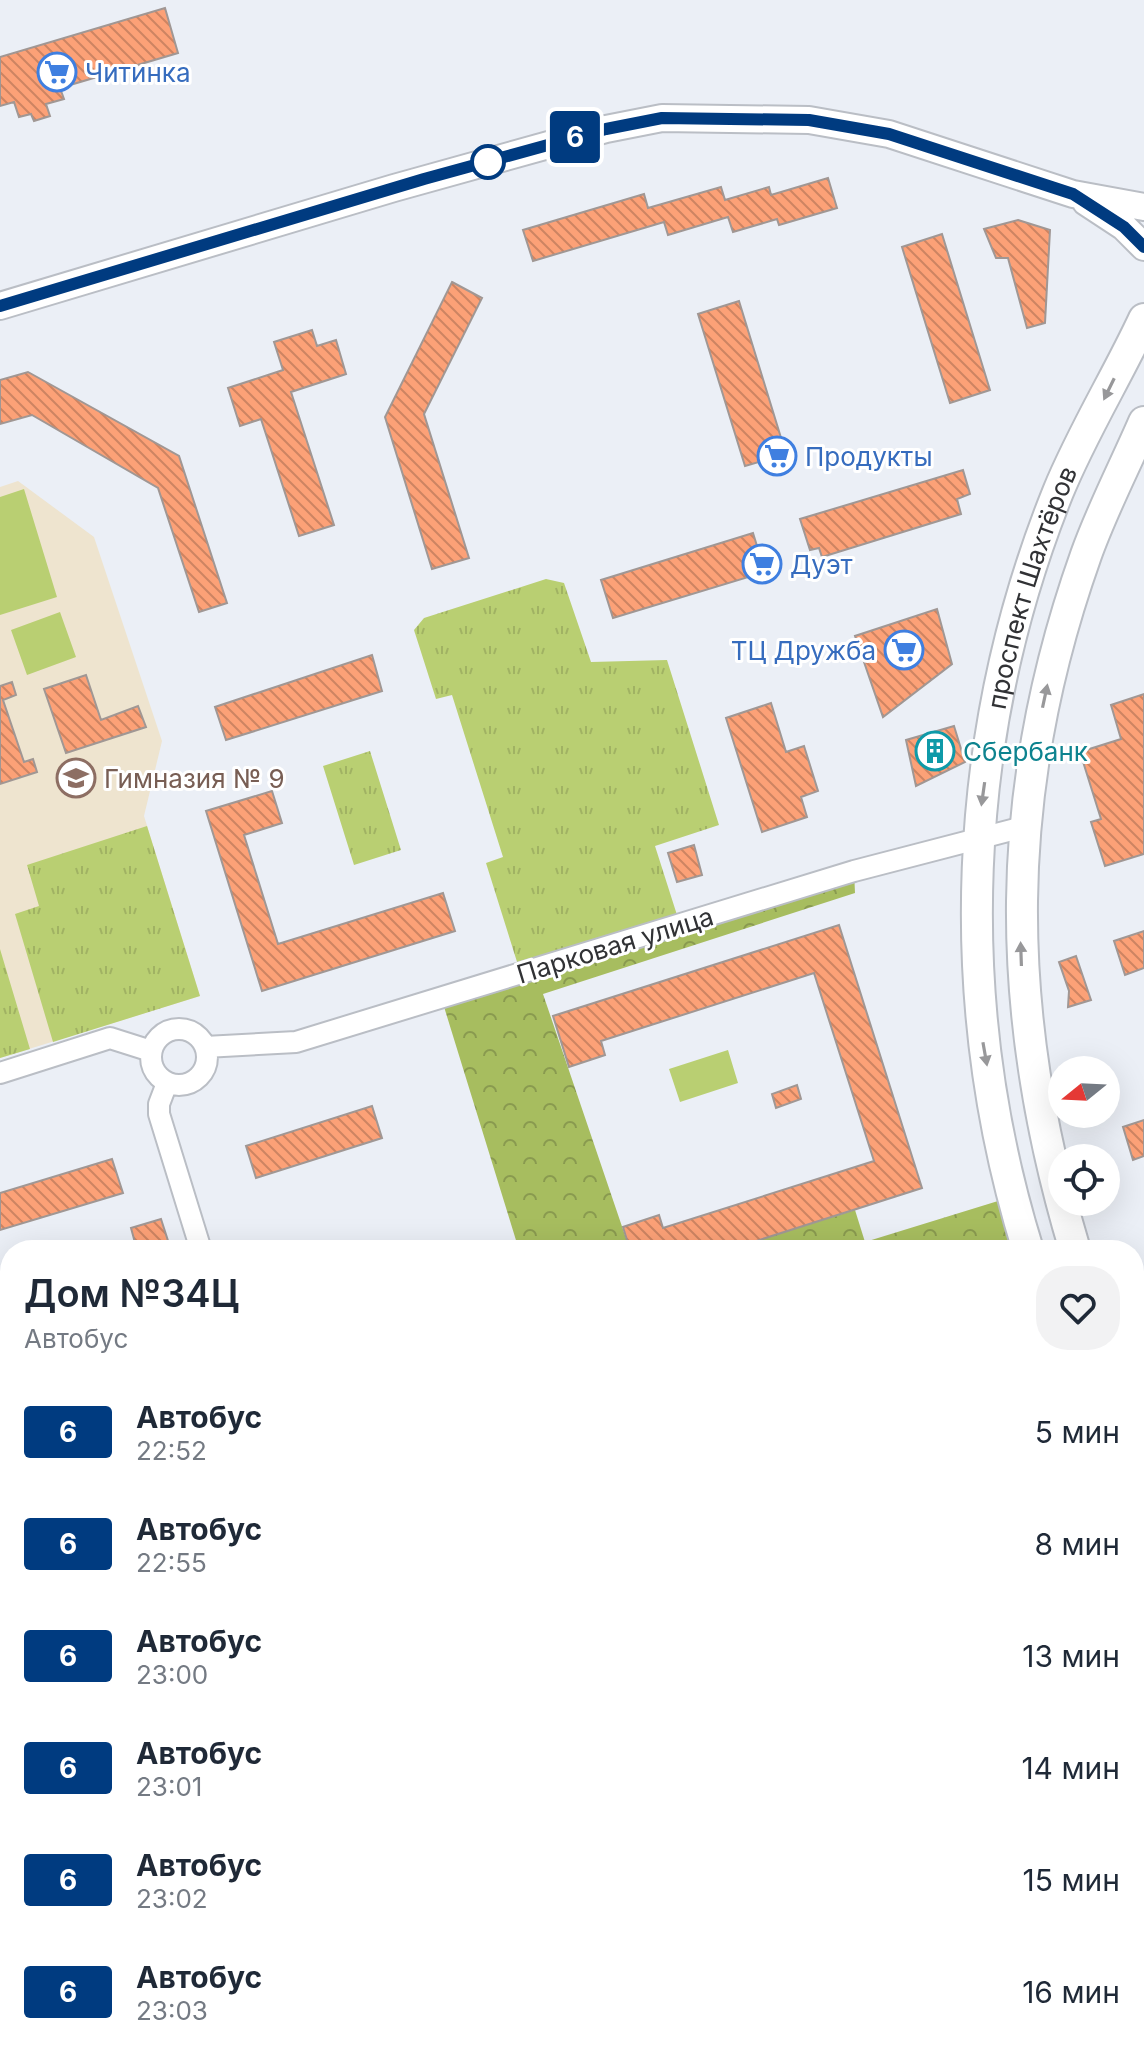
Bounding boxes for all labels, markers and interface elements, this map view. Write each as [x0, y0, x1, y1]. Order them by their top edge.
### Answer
supermarket icon: Читинка [36, 51, 78, 93]
place label: Читинка [85, 57, 191, 88]
line badge: 6 [549, 111, 601, 163]
text: 6 [566, 120, 584, 154]
unlabelled marker [471, 145, 505, 179]
one-way arrow [1103, 377, 1116, 400]
supermarket icon: Продукты [756, 435, 798, 477]
place label: Продукты [805, 441, 933, 472]
street label: проспект Шахтёров [980, 461, 1083, 712]
supermarket icon: Дуэт [741, 543, 783, 585]
place label: Дуэт [790, 549, 853, 580]
supermarket icon: ТЦ Дружба [883, 629, 925, 671]
place label: ТЦ Дружба [731, 635, 876, 666]
one-way arrow [1039, 683, 1052, 708]
building icon: Сбербанк [914, 730, 956, 772]
place label: Сбербанк [963, 736, 1088, 767]
school or university icon: Гимназия № 9 [55, 757, 97, 799]
place label: Гимназия № 9 [104, 763, 285, 794]
one-way arrow [976, 782, 989, 807]
street label: Парковая улица [513, 900, 717, 990]
one-way arrow [1015, 941, 1028, 966]
one-way arrow [979, 1041, 992, 1066]
north arrow [1048, 1056, 1120, 1128]
map controls [1048, 1056, 1120, 1216]
button: locate [1048, 1144, 1120, 1216]
button: heart [1036, 1266, 1120, 1350]
text: Дом №34Ц [24, 1270, 239, 1316]
text: Автобус [24, 1323, 128, 1354]
text: Автобус [136, 1399, 262, 1435]
text: 5 мин [1035, 1414, 1120, 1450]
text: 6 [59, 1415, 77, 1449]
text: 22:52 [136, 1435, 207, 1466]
text: Автобус [136, 1511, 262, 1547]
text: 8 мин [1034, 1526, 1120, 1562]
text: 6 [59, 1527, 77, 1561]
text: 22:55 [136, 1547, 207, 1578]
text: Автобус [136, 1623, 262, 1659]
text: 13 мин [1022, 1638, 1120, 1674]
text: 6 [59, 1639, 77, 1673]
text: 23:00 [136, 1659, 208, 1690]
text: Автобус [136, 1735, 262, 1771]
text: 14 мин [1021, 1750, 1120, 1786]
text: 6 [59, 1751, 77, 1785]
text: 23:01 [136, 1771, 202, 1802]
text: Автобус [136, 1847, 262, 1883]
text: 15 мин [1023, 1862, 1120, 1898]
text: 6 [59, 1863, 77, 1897]
text: 23:02 [136, 1883, 208, 1914]
text: Автобус [136, 1959, 262, 1995]
text: 16 мин [1022, 1974, 1120, 2010]
text: 6 [59, 1975, 77, 2009]
text: 23:03 [136, 1995, 208, 2026]

